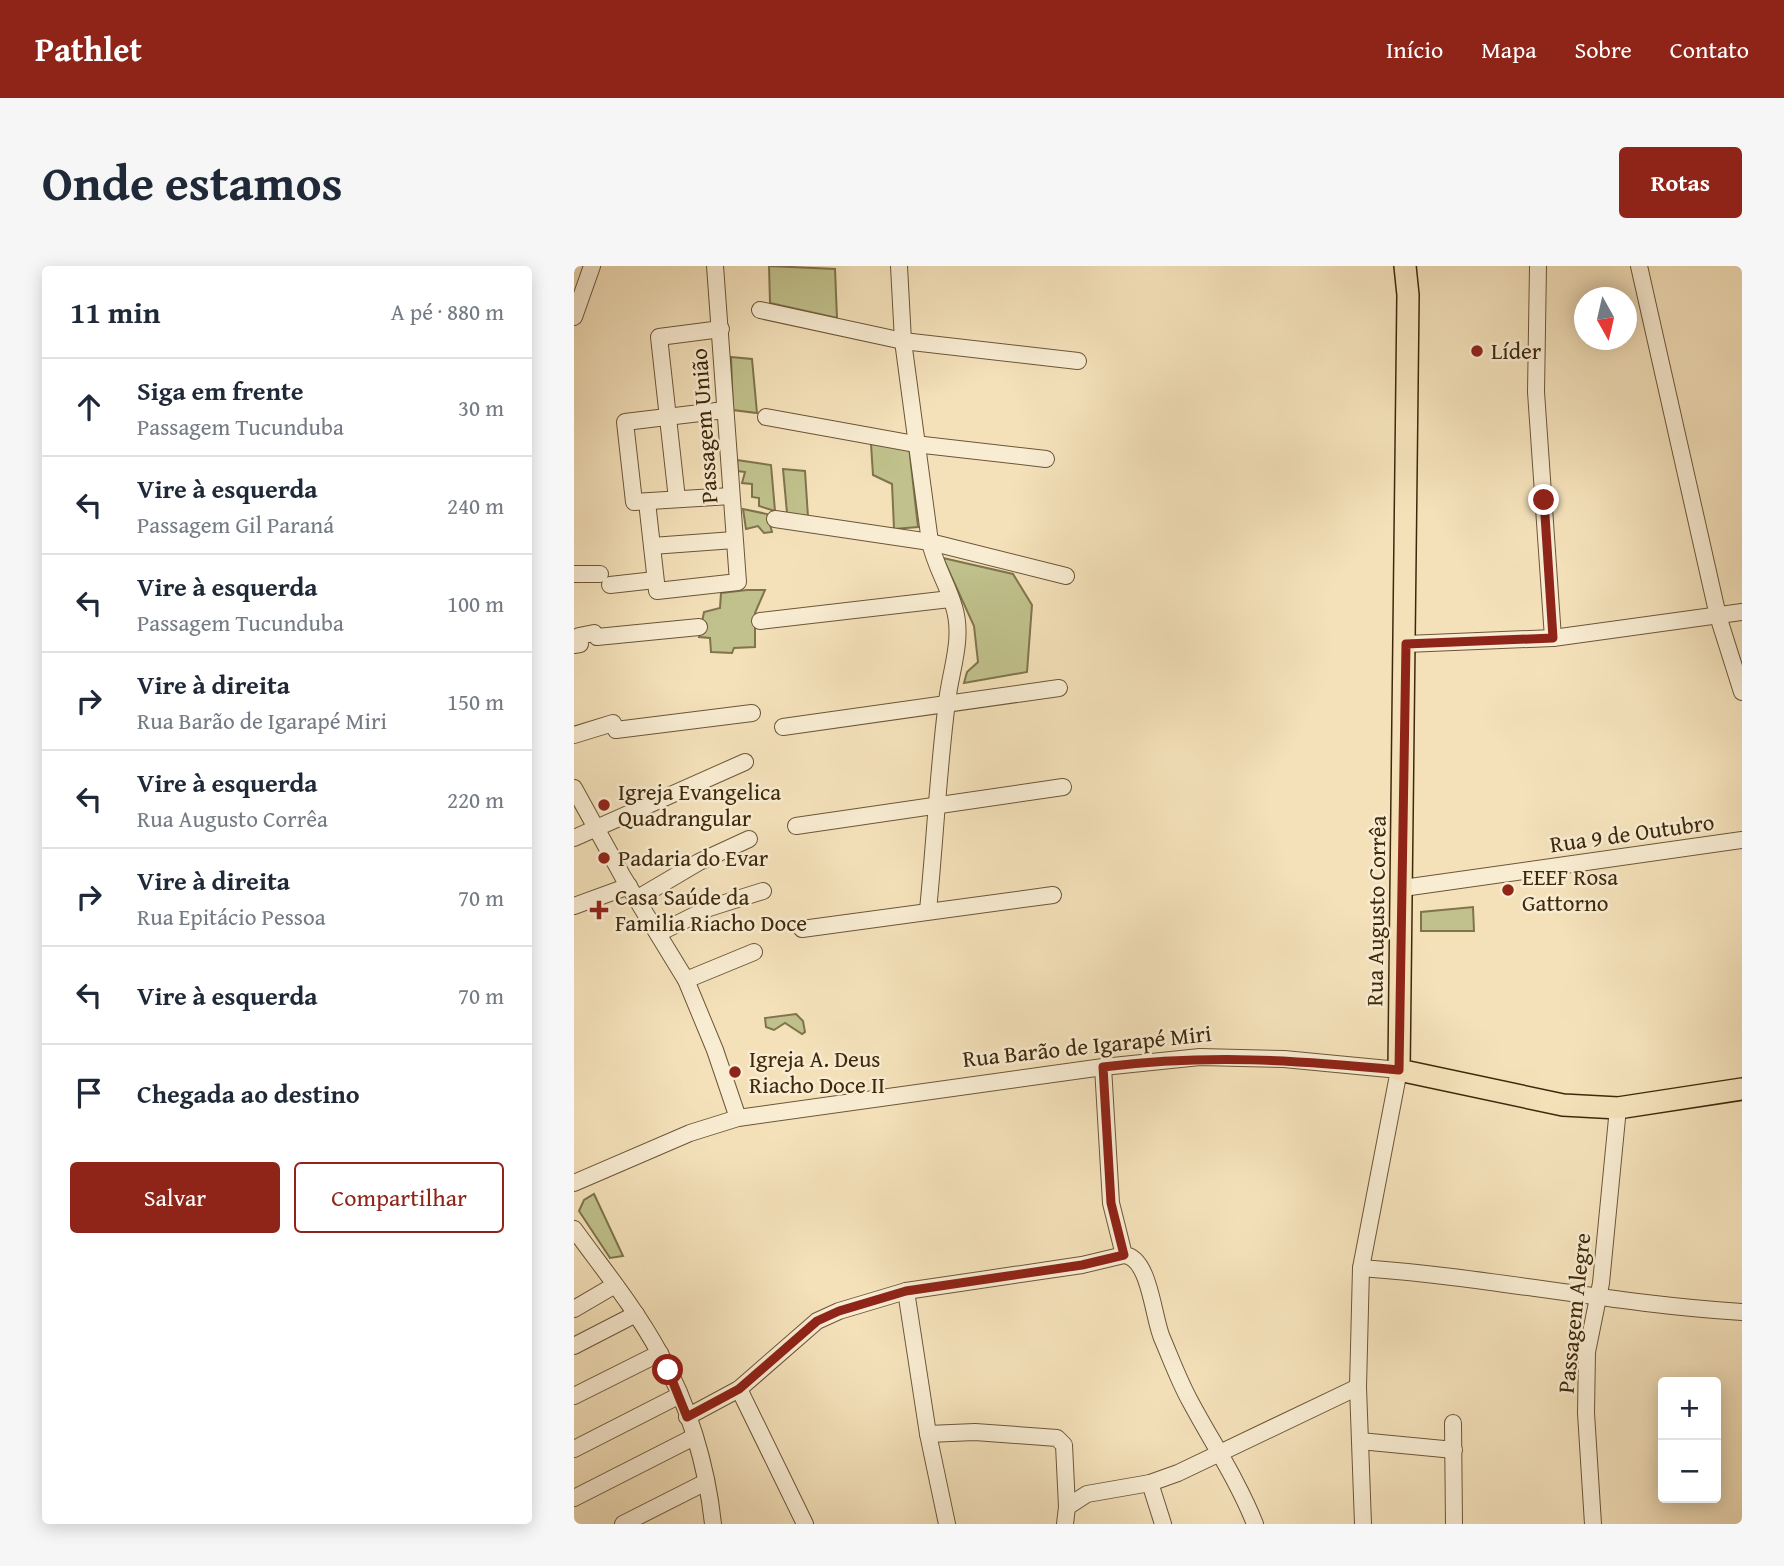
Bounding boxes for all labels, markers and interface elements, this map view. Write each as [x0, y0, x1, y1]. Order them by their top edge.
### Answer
text: Pathlet [35, 25, 142, 73]
text: Início [1386, 32, 1443, 67]
text: Mapa [1481, 32, 1537, 67]
text: Sobre [1575, 32, 1632, 67]
text: Contato [1670, 32, 1749, 67]
text: Onde estamos [42, 146, 343, 218]
button: Rotas [1619, 147, 1742, 218]
north arrow [1574, 287, 1637, 350]
text: 11 min [70, 290, 160, 334]
text: A pé · 880 m [391, 295, 504, 328]
place label: Líder [1491, 334, 1542, 367]
marker: Líder [1469, 343, 1485, 359]
street label: Passagem União [682, 347, 725, 505]
text: Siga em frente [137, 371, 304, 410]
icon: ahead [70, 388, 108, 426]
text: 30 m [458, 391, 504, 424]
text: Passagem Tucunduba [137, 410, 344, 443]
text: Vire à esquerda [137, 469, 318, 508]
route end [1528, 484, 1559, 515]
icon: left [70, 486, 108, 524]
text: 240 m [447, 489, 504, 522]
text: Passagem Gil Paraná [137, 508, 334, 541]
text: Vire à esquerda [137, 567, 318, 606]
icon: left [70, 584, 108, 622]
text: 100 m [447, 587, 504, 620]
text: Passagem Tucunduba [137, 606, 344, 639]
text: Vire à direita [137, 665, 290, 704]
icon: right [70, 682, 108, 720]
text: 150 m [447, 685, 504, 718]
text: Rua Barão de Igarapé Miri [137, 704, 387, 737]
text: Vire à esquerda [137, 763, 318, 802]
place label: Igreja Evangelica Quadrangular [618, 775, 781, 834]
icon: left [70, 780, 108, 818]
text: 220 m [447, 783, 504, 816]
marker: Igreja Evangelica Quadrangular [596, 797, 612, 813]
text: Rua Augusto Corrêa [137, 802, 328, 835]
street label: Rua 9 de Outubro [1548, 805, 1716, 860]
street label: Rua Augusto Corrêa [1357, 815, 1394, 1007]
place label: Padaria do Evar [618, 841, 769, 874]
marker: Padaria do Evar [596, 850, 612, 866]
place label: EEEF Rosa Gattorno [1522, 860, 1618, 919]
text: Vire à direita [137, 861, 290, 900]
icon: right [70, 878, 108, 916]
place label: Casa Saúde da Familia Riacho Doce [615, 880, 807, 939]
text: 70 m [458, 881, 504, 914]
marker: EEEF Rosa Gattorno [1500, 882, 1516, 898]
text: Rua Epitácio Pessoa [137, 900, 326, 933]
marker: Casa Saúde da Familia Riacho Doce [589, 900, 609, 920]
icon: left [70, 976, 108, 1014]
text: Vire à esquerda [137, 976, 318, 1015]
text: 70 m [458, 979, 504, 1012]
street label: Rua Barão de Igarapé Miri [961, 1016, 1213, 1075]
place label: Igreja A. Deus Riacho Doce II [749, 1042, 885, 1101]
marker: Igreja A. Deus Riacho Doce II [727, 1064, 743, 1080]
icon: arrive [70, 1074, 108, 1112]
text: Chegada ao destino [137, 1074, 360, 1113]
button: Salvar [70, 1162, 280, 1233]
button: Compartilhar [294, 1162, 504, 1233]
street label: Passagem Alegre [1549, 1231, 1598, 1395]
route start [652, 1354, 683, 1385]
map controls [1658, 1377, 1721, 1503]
button: + [1658, 1377, 1721, 1440]
button: − [1658, 1440, 1721, 1503]

